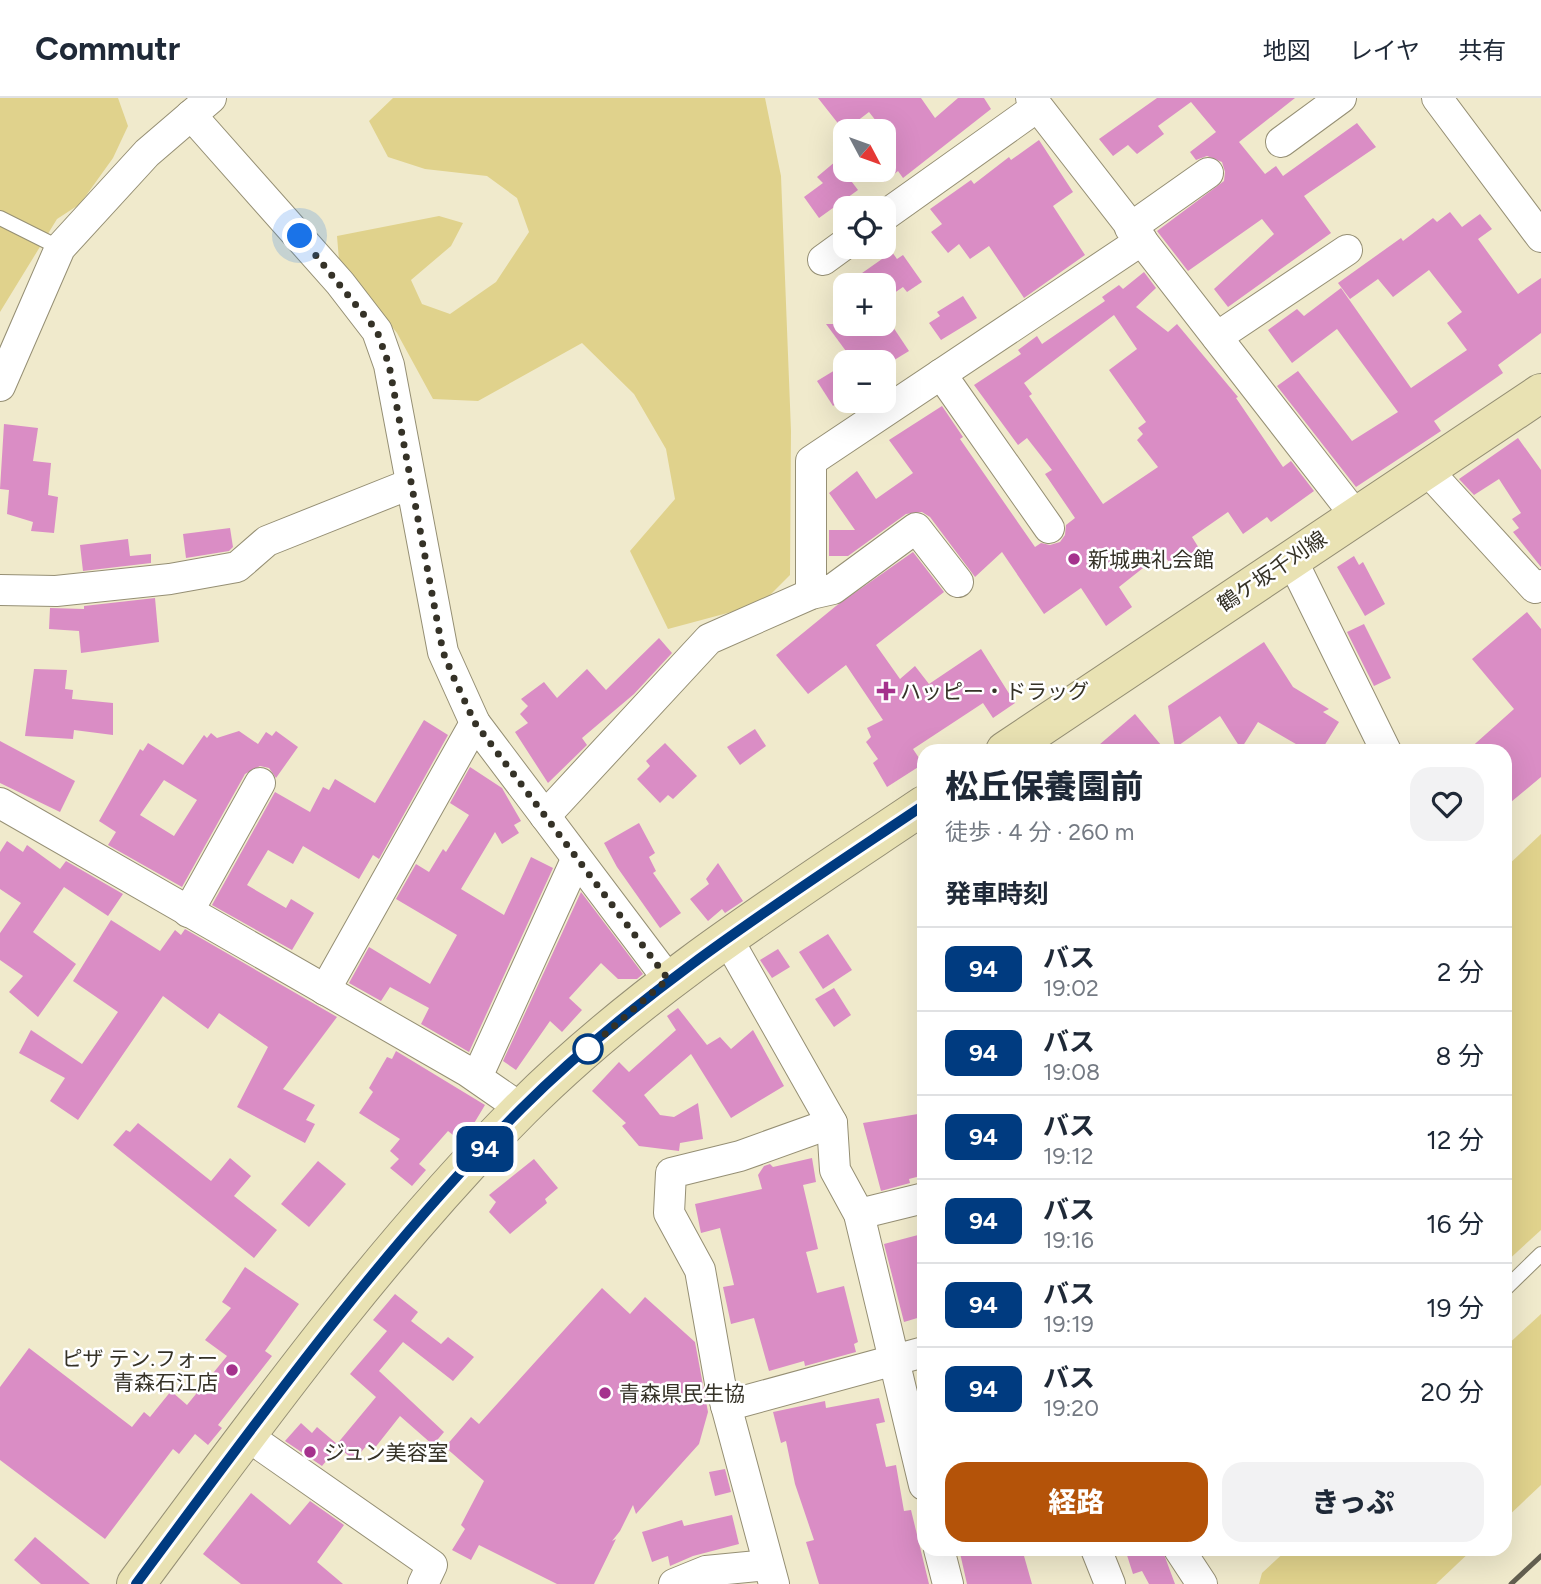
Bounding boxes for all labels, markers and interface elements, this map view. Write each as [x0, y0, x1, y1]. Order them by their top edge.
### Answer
text: Commutr [35, 29, 180, 68]
text: 地図 [1263, 36, 1311, 65]
text: レイヤ [1349, 36, 1420, 65]
text: 共有 [1458, 36, 1506, 65]
north arrow [833, 119, 896, 182]
map controls [833, 119, 896, 413]
button: locate [833, 196, 896, 259]
your location [282, 218, 317, 253]
button: + [833, 273, 896, 336]
button: − [833, 350, 896, 413]
street label: 鶴ケ坂千刈線 [1213, 525, 1331, 617]
place label: 新城典礼会館 [1088, 547, 1214, 572]
marker: 新城典礼会館 [1066, 551, 1082, 567]
place label: ハッピー・ドラッグ [900, 679, 1089, 704]
marker: ハッピー・ドラッグ [878, 683, 894, 699]
text: 松丘保養園前 [945, 767, 1143, 806]
button: heart [1410, 767, 1484, 841]
text: 徒歩 · 4 分 · 260 m [945, 818, 1134, 846]
text: 発車時刻 [945, 878, 1049, 910]
text: バス [1043, 942, 1095, 974]
text: 94 [969, 954, 998, 983]
text: 2 分 [1437, 956, 1484, 988]
text: 19:02 [1043, 974, 1099, 1002]
text: バス [1043, 1026, 1095, 1058]
unlabelled marker [573, 1034, 603, 1064]
text: 94 [969, 1038, 998, 1067]
text: 8 分 [1436, 1040, 1484, 1072]
text: 19:08 [1043, 1058, 1100, 1086]
text: バス [1043, 1110, 1095, 1142]
text: 94 [969, 1122, 998, 1151]
text: 12 分 [1426, 1124, 1484, 1156]
line badge: 94 [454, 1126, 516, 1172]
text: 94 [470, 1134, 500, 1163]
text: 19:12 [1043, 1142, 1094, 1170]
text: バス [1043, 1194, 1095, 1226]
text: 94 [969, 1206, 998, 1235]
text: 16 分 [1426, 1208, 1484, 1240]
text: 19:16 [1043, 1226, 1094, 1254]
text: バス [1043, 1278, 1095, 1310]
text: 94 [969, 1290, 998, 1319]
text: 19 分 [1426, 1292, 1484, 1324]
text: 19:19 [1043, 1310, 1094, 1338]
place label: ピザ テン.フォー 青森石江店 [61, 1346, 218, 1395]
marker: ピザ テン.フォー 青森石江店 [224, 1362, 240, 1378]
text: バス [1043, 1362, 1095, 1394]
text: 94 [969, 1374, 998, 1403]
text: 20 分 [1420, 1376, 1484, 1408]
place label: 青森県民生協 [619, 1381, 745, 1406]
marker: 青森県民生協 [597, 1385, 613, 1401]
text: 19:20 [1043, 1394, 1099, 1422]
place label: ジュン美容室 [324, 1440, 449, 1465]
marker: ジュン美容室 [302, 1444, 318, 1460]
button: 経路 [945, 1462, 1208, 1542]
button: きっぷ [1222, 1462, 1484, 1542]

